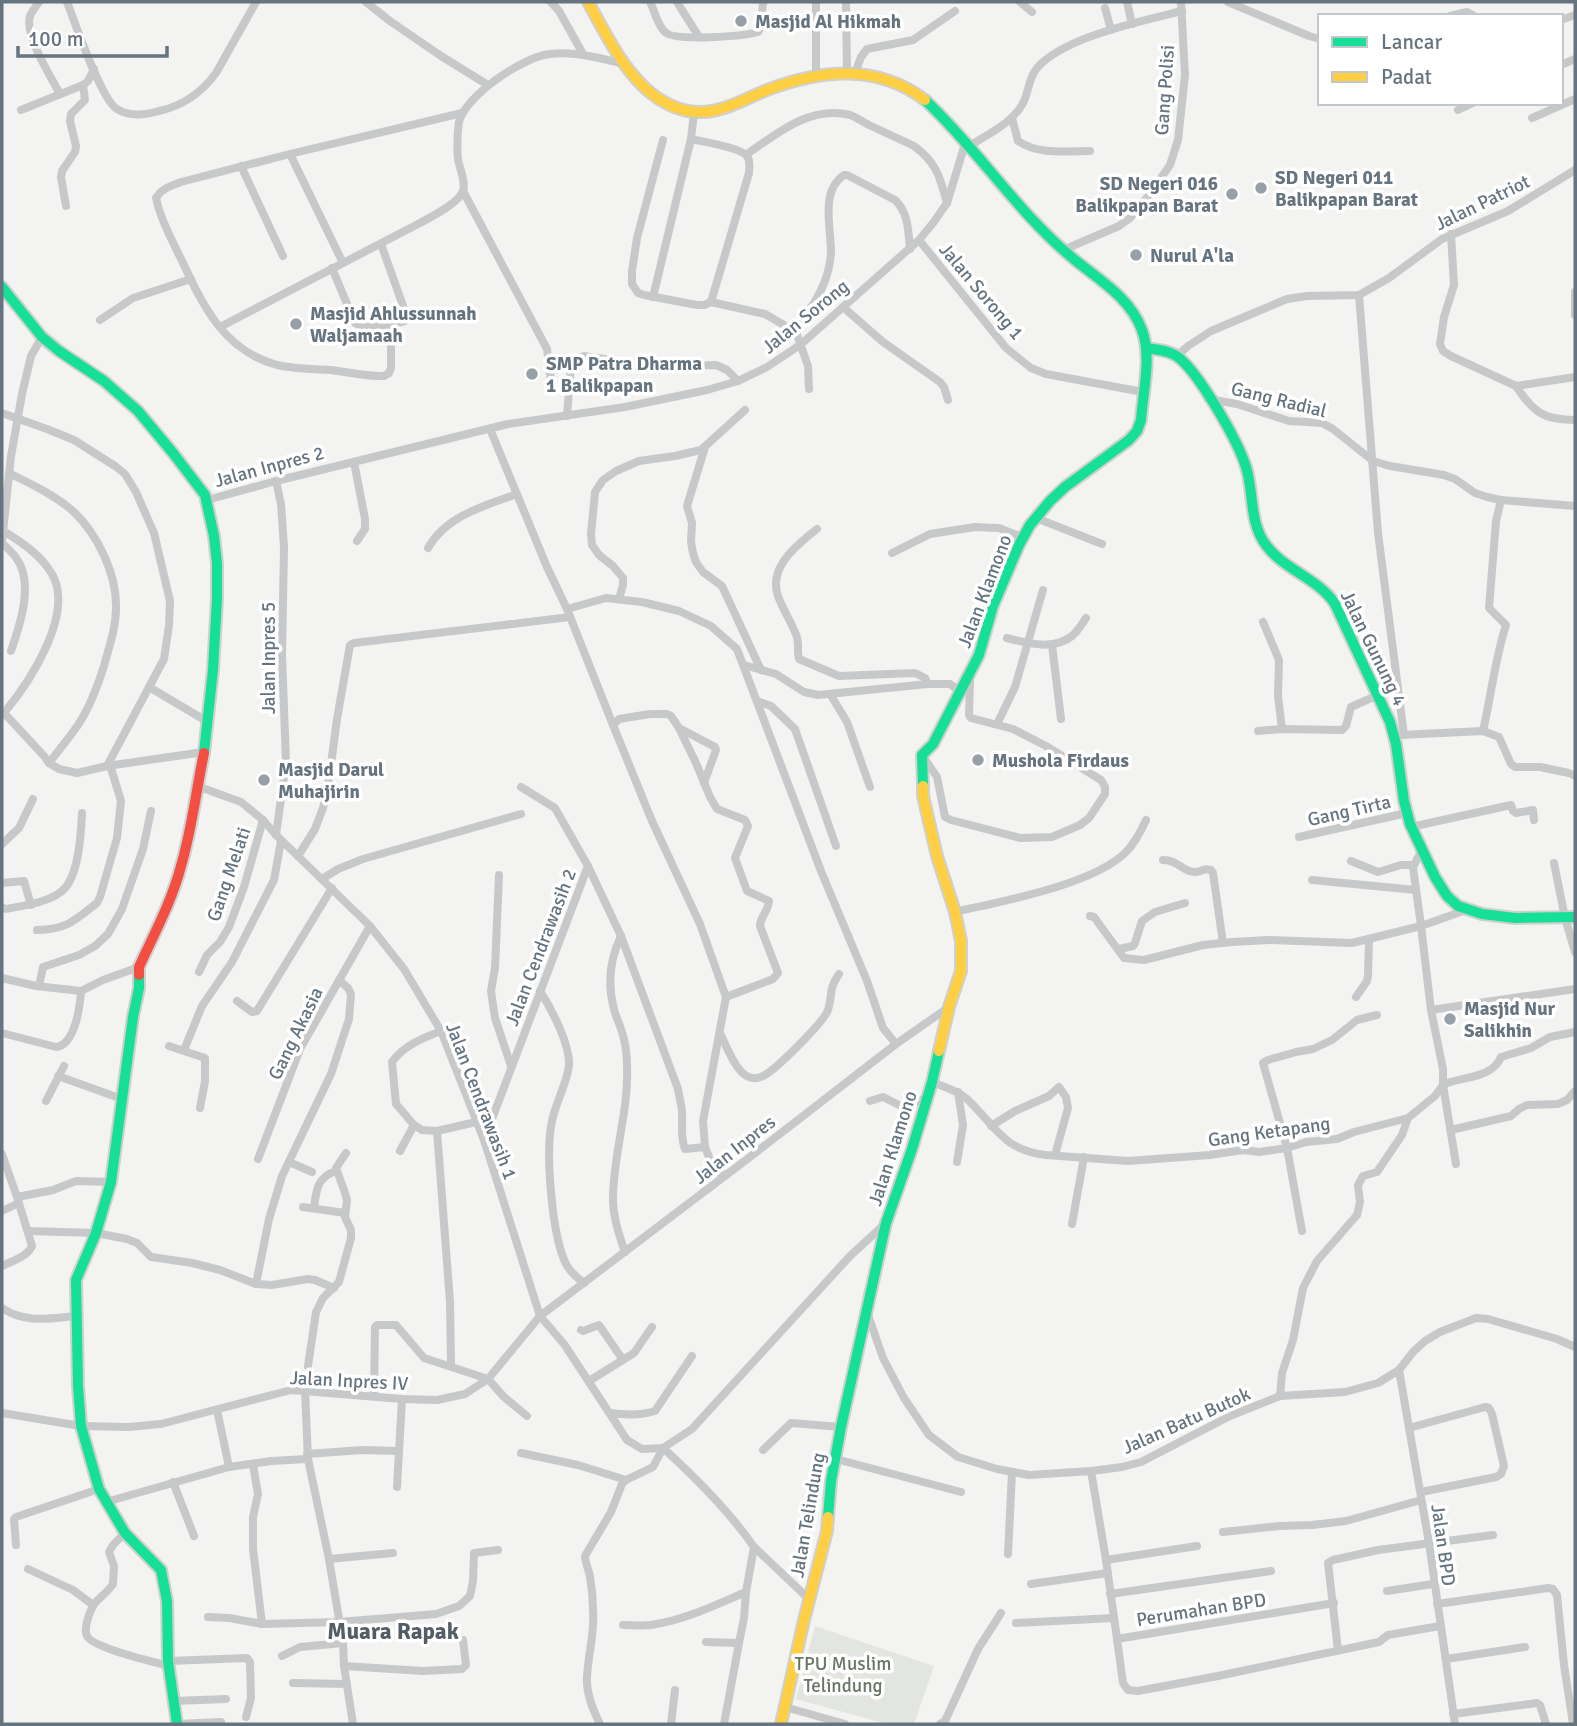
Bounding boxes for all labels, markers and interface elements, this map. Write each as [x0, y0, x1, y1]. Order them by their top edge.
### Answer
place label: Masjid Al Hikmah [755, 10, 901, 34]
marker: Masjid Al Hikmah [733, 13, 749, 29]
scale bar [18, 14, 166, 58]
legend [1318, 14, 1563, 105]
text: 100 m [28, 26, 83, 52]
text: Lancar [1381, 29, 1442, 55]
street label: Gang Polisi [1150, 44, 1180, 136]
text: Padat [1381, 64, 1432, 90]
place label: SD Negeri 011 Balikpapan Barat [1275, 166, 1418, 212]
street label: Jalan Patriot [1431, 169, 1534, 236]
place label: SD Negeri 016 Balikpapan Barat [1075, 172, 1218, 218]
marker: SD Negeri 011 Balikpapan Barat [1253, 180, 1269, 196]
marker: SD Negeri 016 Balikpapan Barat [1224, 186, 1240, 202]
street label: Jalan Sorong 1 [934, 238, 1029, 345]
place label: Nurul A'la [1150, 244, 1234, 268]
marker: Nurul A'la [1128, 247, 1144, 263]
street label: Jalan Sorong [757, 274, 854, 359]
place label: Masjid Ahlussunnah Waljamaah [310, 302, 477, 348]
marker: Masjid Ahlussunnah Waljamaah [288, 316, 304, 332]
place label: SMP Patra Dharma 1 Balikpapan [546, 352, 702, 398]
marker: SMP Patra Dharma 1 Balikpapan [524, 366, 540, 382]
street label: Gang Radial [1228, 377, 1329, 423]
street label: Jalan Inpres 2 [212, 441, 327, 493]
street label: Jalan Klamono [952, 531, 1018, 651]
street label: Jalan Gunung 4 [1335, 587, 1411, 710]
street label: Jalan Inpres 5 [257, 602, 281, 714]
place label: Mushola Firdaus [992, 749, 1129, 773]
marker: Mushola Firdaus [970, 752, 986, 768]
place label: Masjid Darul Muhajirin [278, 758, 384, 804]
marker: Masjid Darul Muhajirin [256, 772, 272, 788]
street label: Gang Tirta [1305, 790, 1393, 832]
street label: Gang Melati [202, 824, 256, 925]
street label: Jalan Cendrawasih 2 [500, 865, 582, 1029]
street label: Gang Akasia [263, 983, 329, 1084]
place label: Masjid Nur Salikhin [1464, 997, 1556, 1043]
marker: Masjid Nur Salikhin [1442, 1011, 1458, 1027]
street label: Jalan Cendrawasih 1 [440, 1019, 522, 1183]
street label: Jalan Klamono [863, 1088, 923, 1209]
street label: Jalan Inpres [689, 1110, 781, 1189]
street label: Gang Ketapang [1206, 1112, 1332, 1152]
street label: Jalan Inpres IV [289, 1366, 409, 1396]
street label: Jalan Batu Butok [1119, 1382, 1254, 1460]
street label: Jalan Telindung [785, 1451, 831, 1580]
street label: Jalan BPD [1425, 1503, 1461, 1587]
street label: Perumahan BPD [1135, 1588, 1268, 1632]
district label: Muara Rapak [327, 1617, 459, 1646]
park label: TPU Muslim Telindung [795, 1652, 891, 1698]

